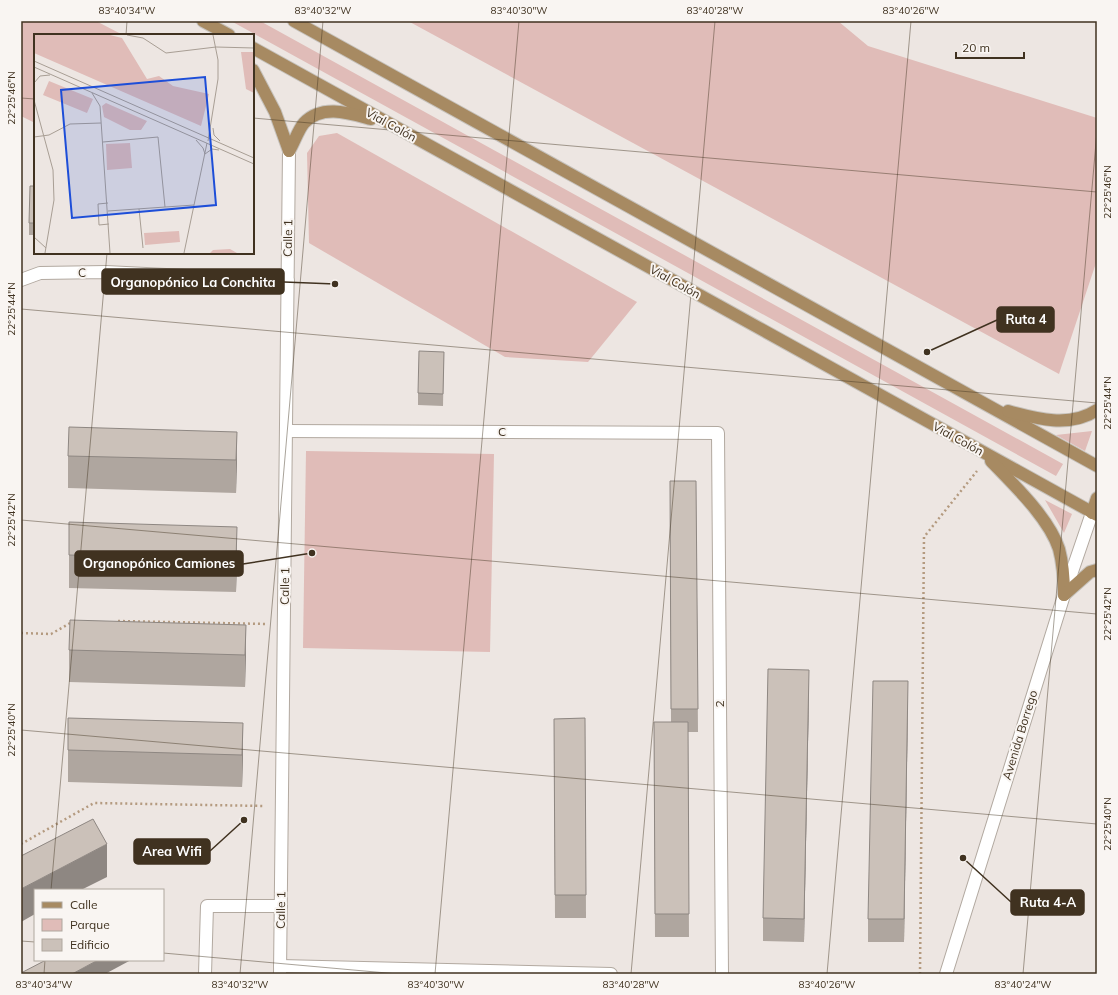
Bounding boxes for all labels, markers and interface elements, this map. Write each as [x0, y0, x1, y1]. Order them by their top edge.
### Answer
text: 83°40'34"W [99, 4, 155, 17]
text: 83°40'32"W [295, 4, 351, 17]
text: 83°40'30"W [491, 4, 547, 17]
text: 83°40'28"W [687, 4, 743, 17]
text: 83°40'26"W [883, 4, 939, 17]
inset map [34, 34, 254, 254]
scale bar [956, 34, 1024, 60]
text: 20 m [962, 40, 990, 55]
text: 22°25'46"N [5, 71, 18, 125]
street label: Vial Colón [363, 104, 419, 145]
text: 22°25'46"N [1101, 165, 1114, 219]
street label: Calle 1 [280, 219, 295, 257]
street label: Vial Colón [647, 261, 703, 302]
street label: C [78, 265, 86, 280]
callout: Organopónico La Conchita [102, 269, 284, 294]
text: Organopónico La Conchita [110, 274, 276, 290]
text: 22°25'44"N [5, 282, 18, 336]
callout: Ruta 4 [997, 307, 1054, 332]
text: Ruta 4 [1005, 311, 1047, 327]
text: 22°25'44"N [1101, 376, 1114, 430]
street label: Vial Colón [930, 418, 986, 459]
street label: C [498, 424, 506, 439]
text: 22°25'42"N [5, 493, 18, 547]
callout: Organopónico Camiones [75, 551, 243, 576]
text: Organopónico Camiones [83, 555, 235, 571]
street label: Calle 1 [277, 567, 292, 605]
text: 22°25'42"N [1101, 587, 1114, 641]
street label: Avenida Borrego [999, 688, 1040, 782]
street label: 2 [712, 700, 727, 708]
text: 22°25'40"N [5, 703, 18, 757]
text: 22°25'40"N [1101, 797, 1114, 851]
callout: Area Wifi [134, 839, 210, 864]
text: Area Wifi [142, 843, 202, 859]
legend [34, 889, 164, 961]
callout: Ruta 4-A [1011, 890, 1084, 915]
street label: Calle 1 [273, 891, 288, 929]
text: Ruta 4-A [1020, 894, 1076, 910]
text: Calle [70, 897, 97, 912]
text: Parque [70, 917, 110, 932]
text: Edificio [70, 937, 110, 952]
text: 83°40'34"W [16, 978, 72, 991]
text: 83°40'32"W [212, 978, 268, 991]
text: 83°40'30"W [408, 978, 464, 991]
text: 83°40'28"W [603, 978, 659, 991]
text: 83°40'26"W [799, 978, 855, 991]
text: 83°40'24"W [995, 978, 1051, 991]

